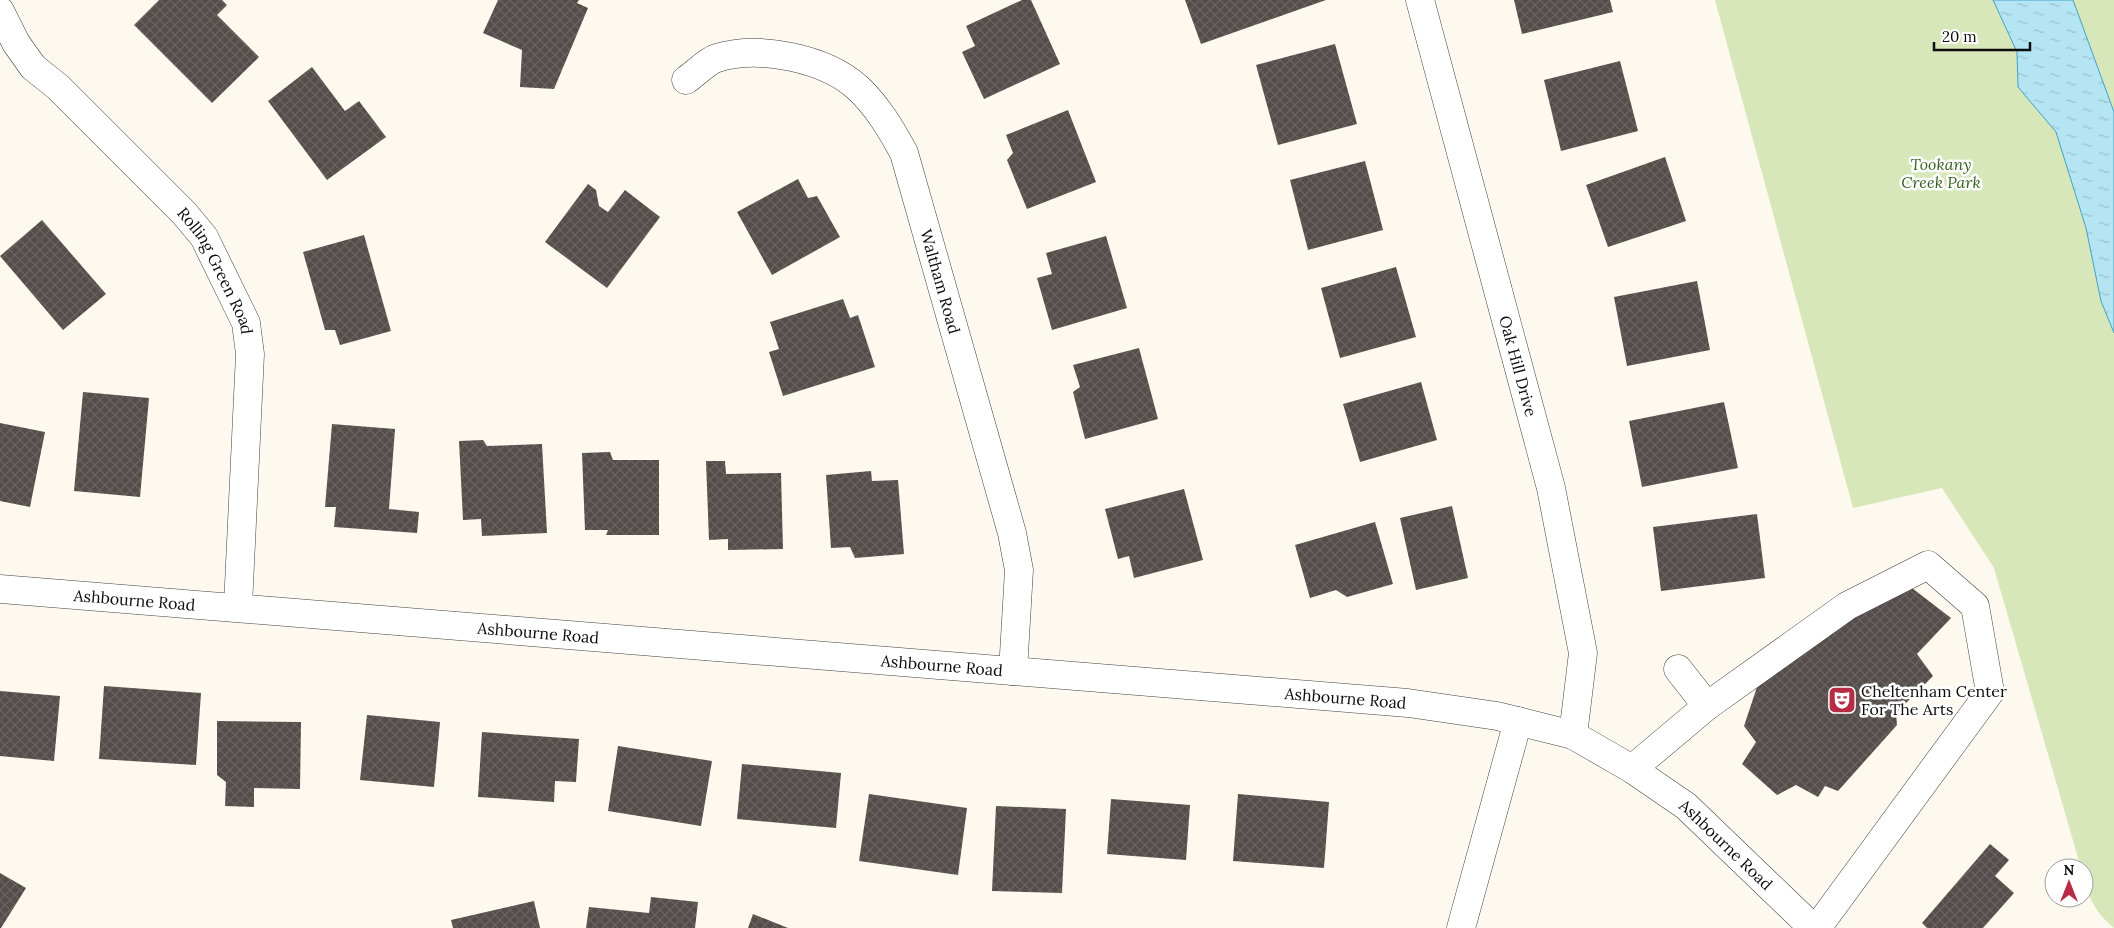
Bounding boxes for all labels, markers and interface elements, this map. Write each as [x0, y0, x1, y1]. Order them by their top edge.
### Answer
scale bar [1934, 20, 2030, 52]
text: 20 m [1942, 27, 1977, 46]
park label: Tookany Creek Park [1901, 154, 1981, 192]
street label: Rolling Green Road [173, 203, 257, 336]
street label: Waltham Road [916, 227, 965, 336]
street label: Oak Hill Drive [1495, 313, 1541, 419]
street label: Ashbourne Road [72, 585, 197, 615]
street label: Ashbourne Road [476, 618, 600, 648]
street label: Ashbourne Road [879, 650, 1004, 680]
place label: Cheltenham Center For The Arts [1861, 681, 2007, 719]
street label: Ashbourne Road [1283, 683, 1408, 713]
theatre icon: Cheltenham Center For The Arts [1827, 685, 1857, 715]
street label: Ashbourne Road [1675, 794, 1777, 894]
north arrow [2044, 858, 2094, 908]
text: N [2064, 861, 2075, 879]

